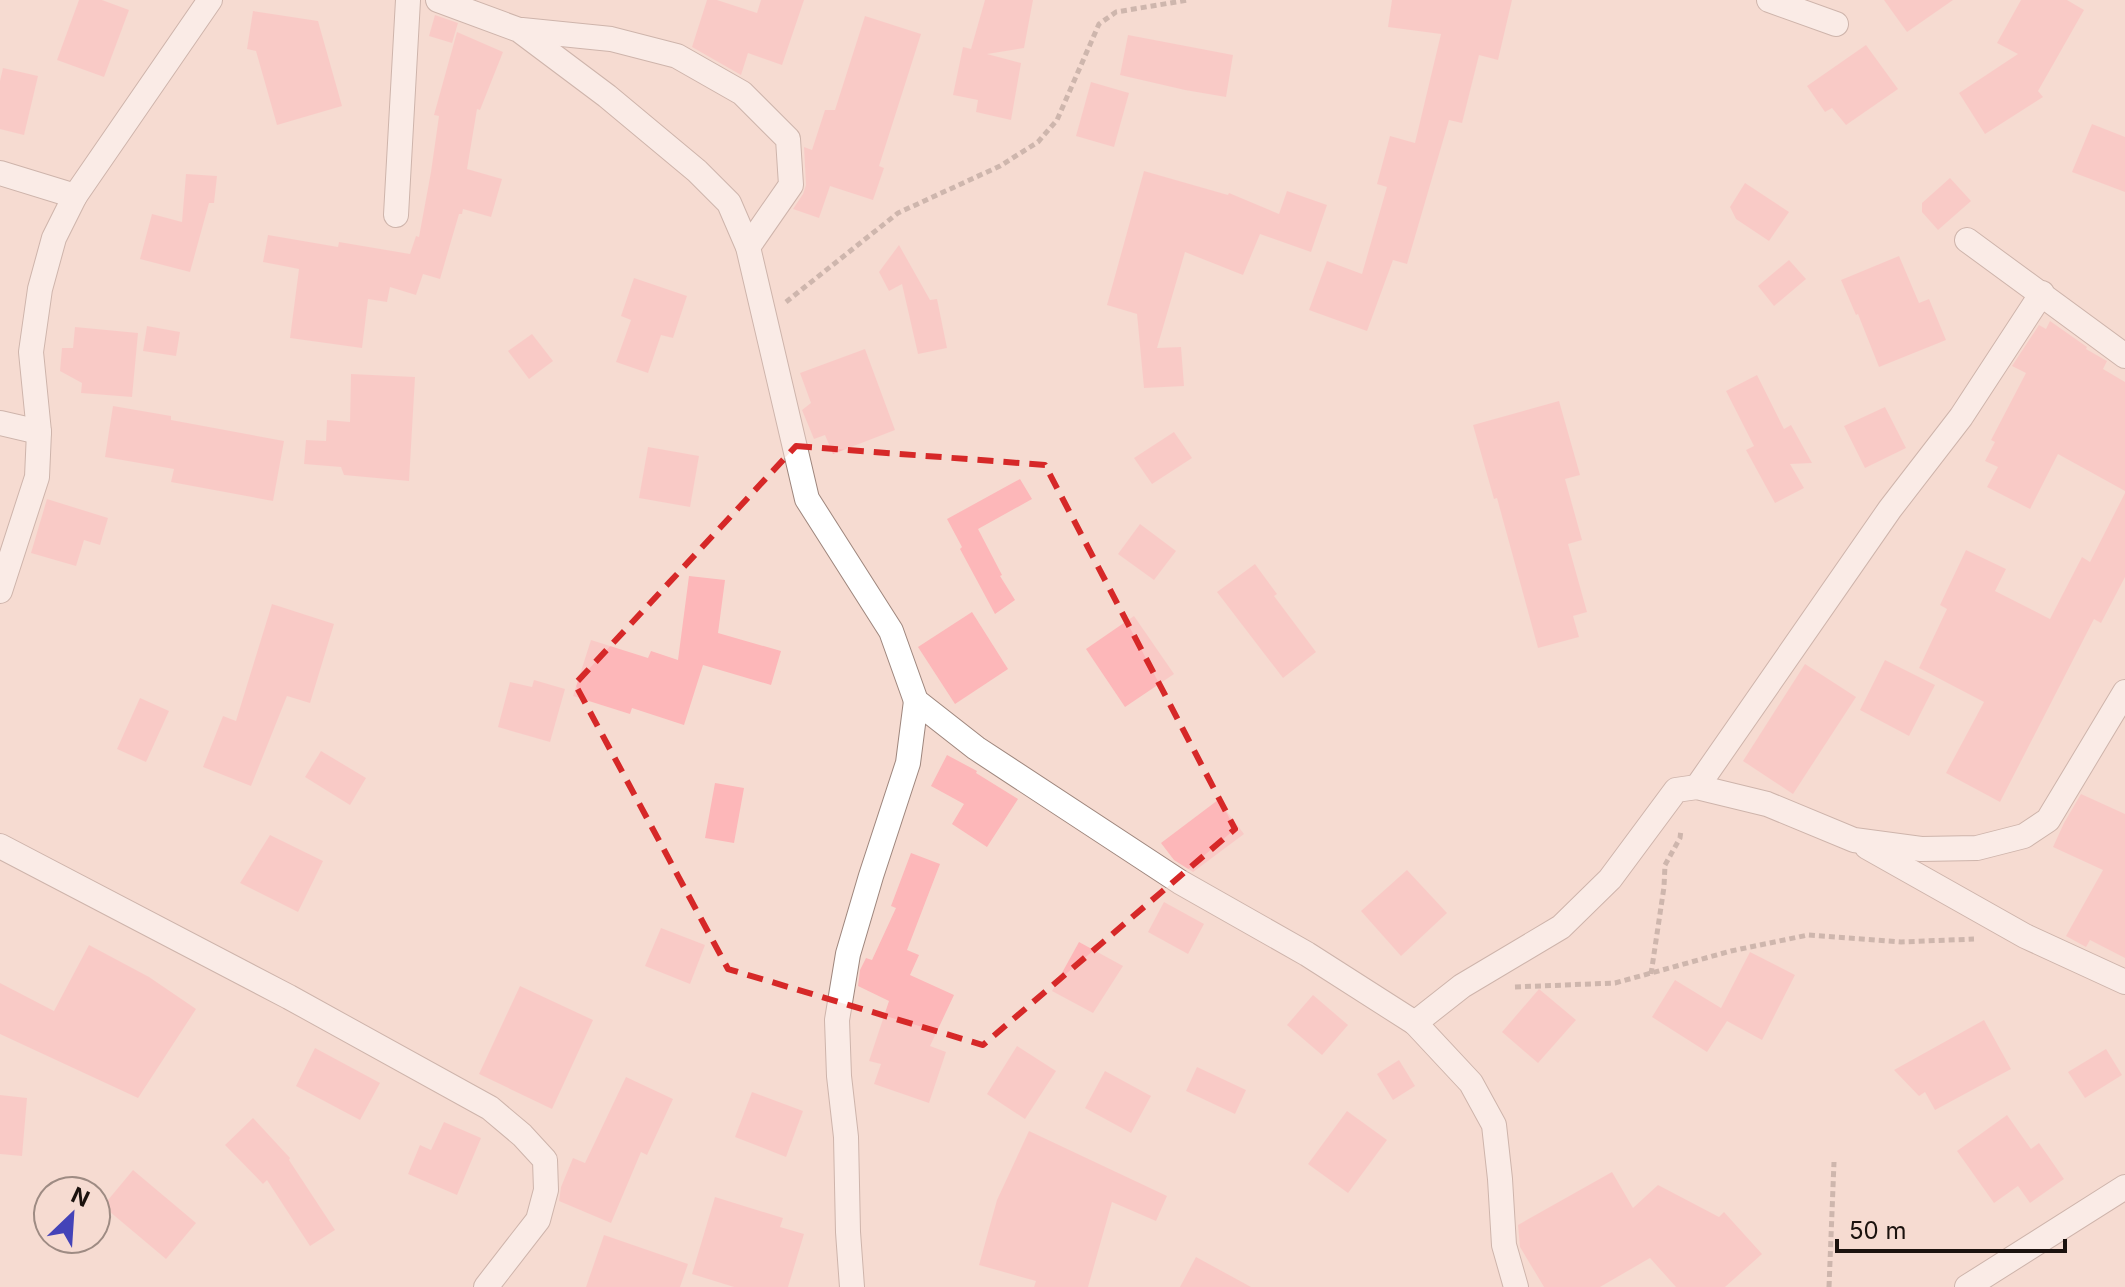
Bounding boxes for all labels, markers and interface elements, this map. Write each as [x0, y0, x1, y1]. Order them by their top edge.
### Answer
north arrow [32, 1175, 112, 1255]
text: N [67, 1182, 94, 1212]
scale bar [1837, 1203, 2065, 1253]
text: 50 m [1849, 1216, 1907, 1245]

